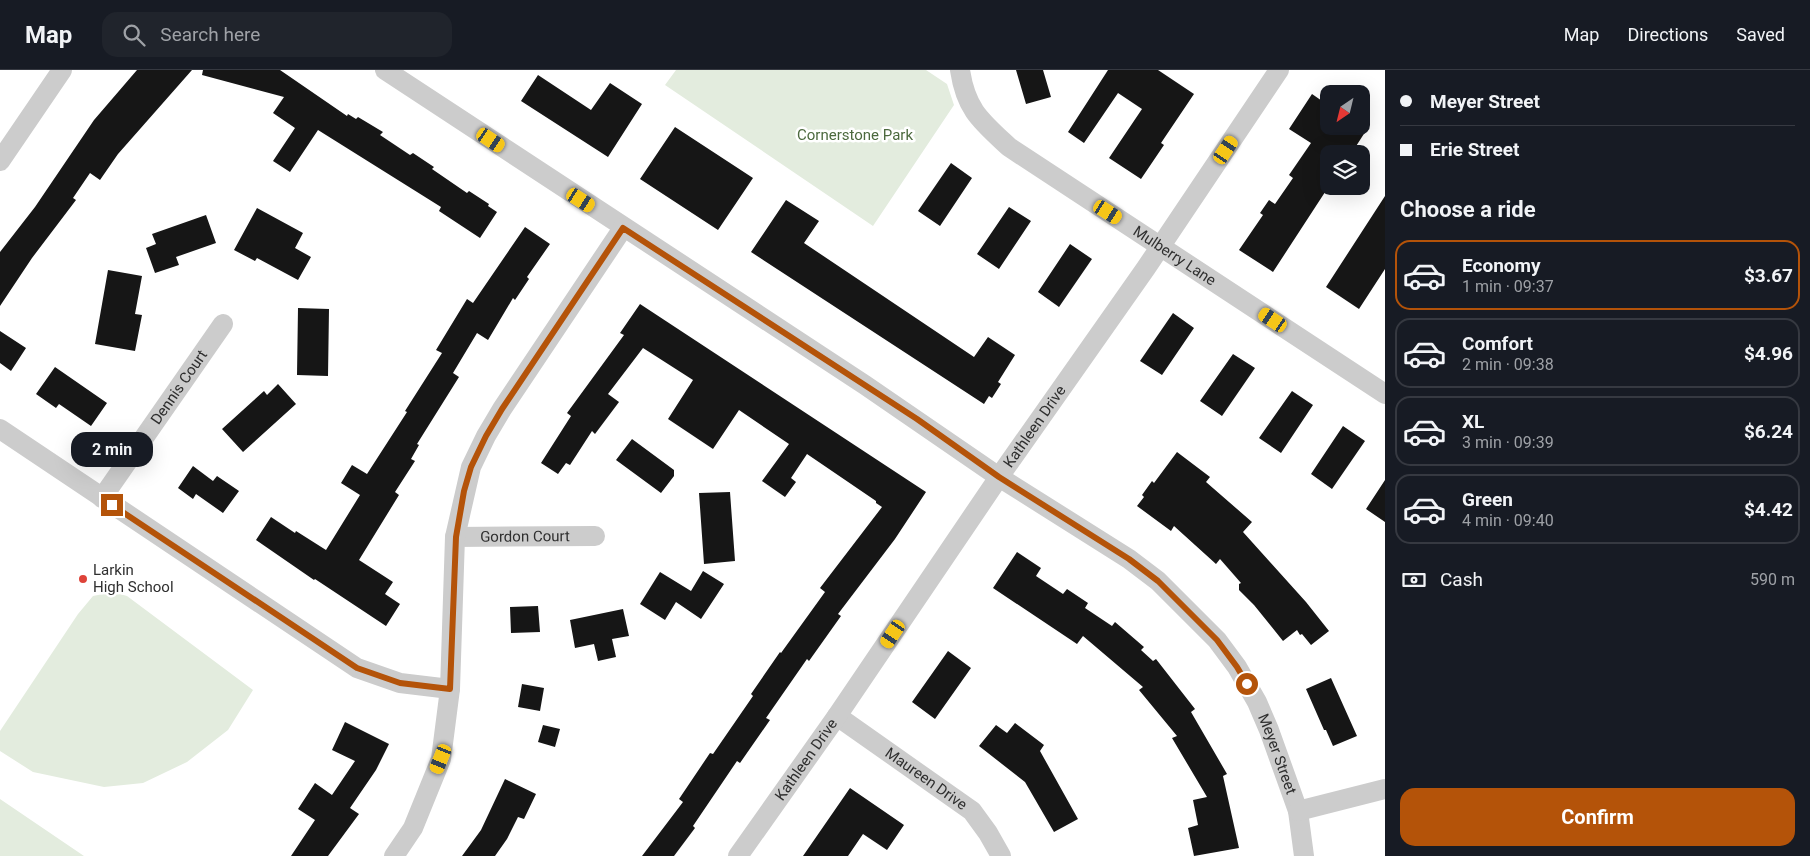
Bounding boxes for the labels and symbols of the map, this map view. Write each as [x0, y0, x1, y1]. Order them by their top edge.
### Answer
north arrow [1320, 85, 1370, 135]
car [474, 125, 507, 155]
park label: Cornerstone Park [797, 126, 913, 144]
car [1211, 133, 1240, 167]
car [564, 186, 597, 214]
car [1091, 198, 1124, 226]
street label: Mulberry Lane [1130, 222, 1219, 289]
car [1256, 305, 1289, 335]
street label: Dennis Court [147, 346, 211, 428]
street label: Kathleen Drive [1000, 382, 1070, 471]
callout: 2 min [71, 432, 153, 468]
route end [101, 494, 123, 516]
street label: Gordon Court [480, 527, 570, 546]
place label: Larkin High School [93, 561, 174, 596]
marker: Larkin High School [77, 573, 89, 585]
car [878, 617, 907, 651]
route start [1236, 673, 1258, 695]
street label: Meyer Street [1254, 711, 1300, 797]
street label: Kathleen Drive [771, 715, 841, 804]
car [428, 742, 453, 776]
street label: Maureen Drive [882, 744, 971, 814]

